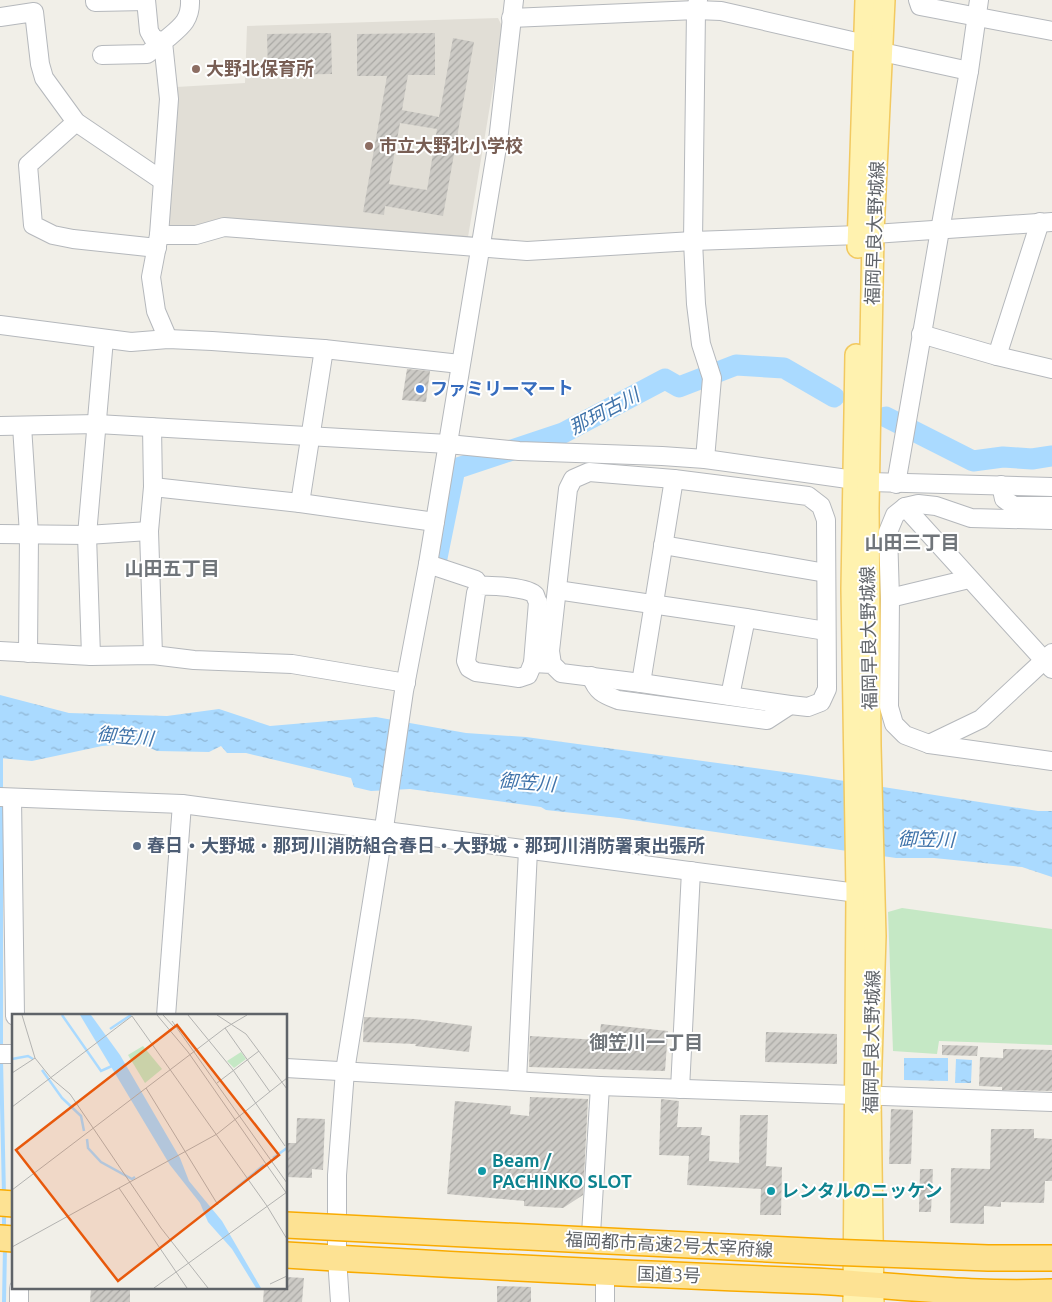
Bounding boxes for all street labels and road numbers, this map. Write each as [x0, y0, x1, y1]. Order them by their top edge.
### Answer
street label: 福岡早良大野城線 [861, 161, 887, 305]
street label: 福岡早良大野城線 [857, 566, 879, 710]
street label: 福岡早良大野城線 [860, 970, 882, 1114]
street label: 福岡都市高速2号太宰府線 [565, 1229, 774, 1259]
street label: 国道3号 [637, 1263, 701, 1285]

